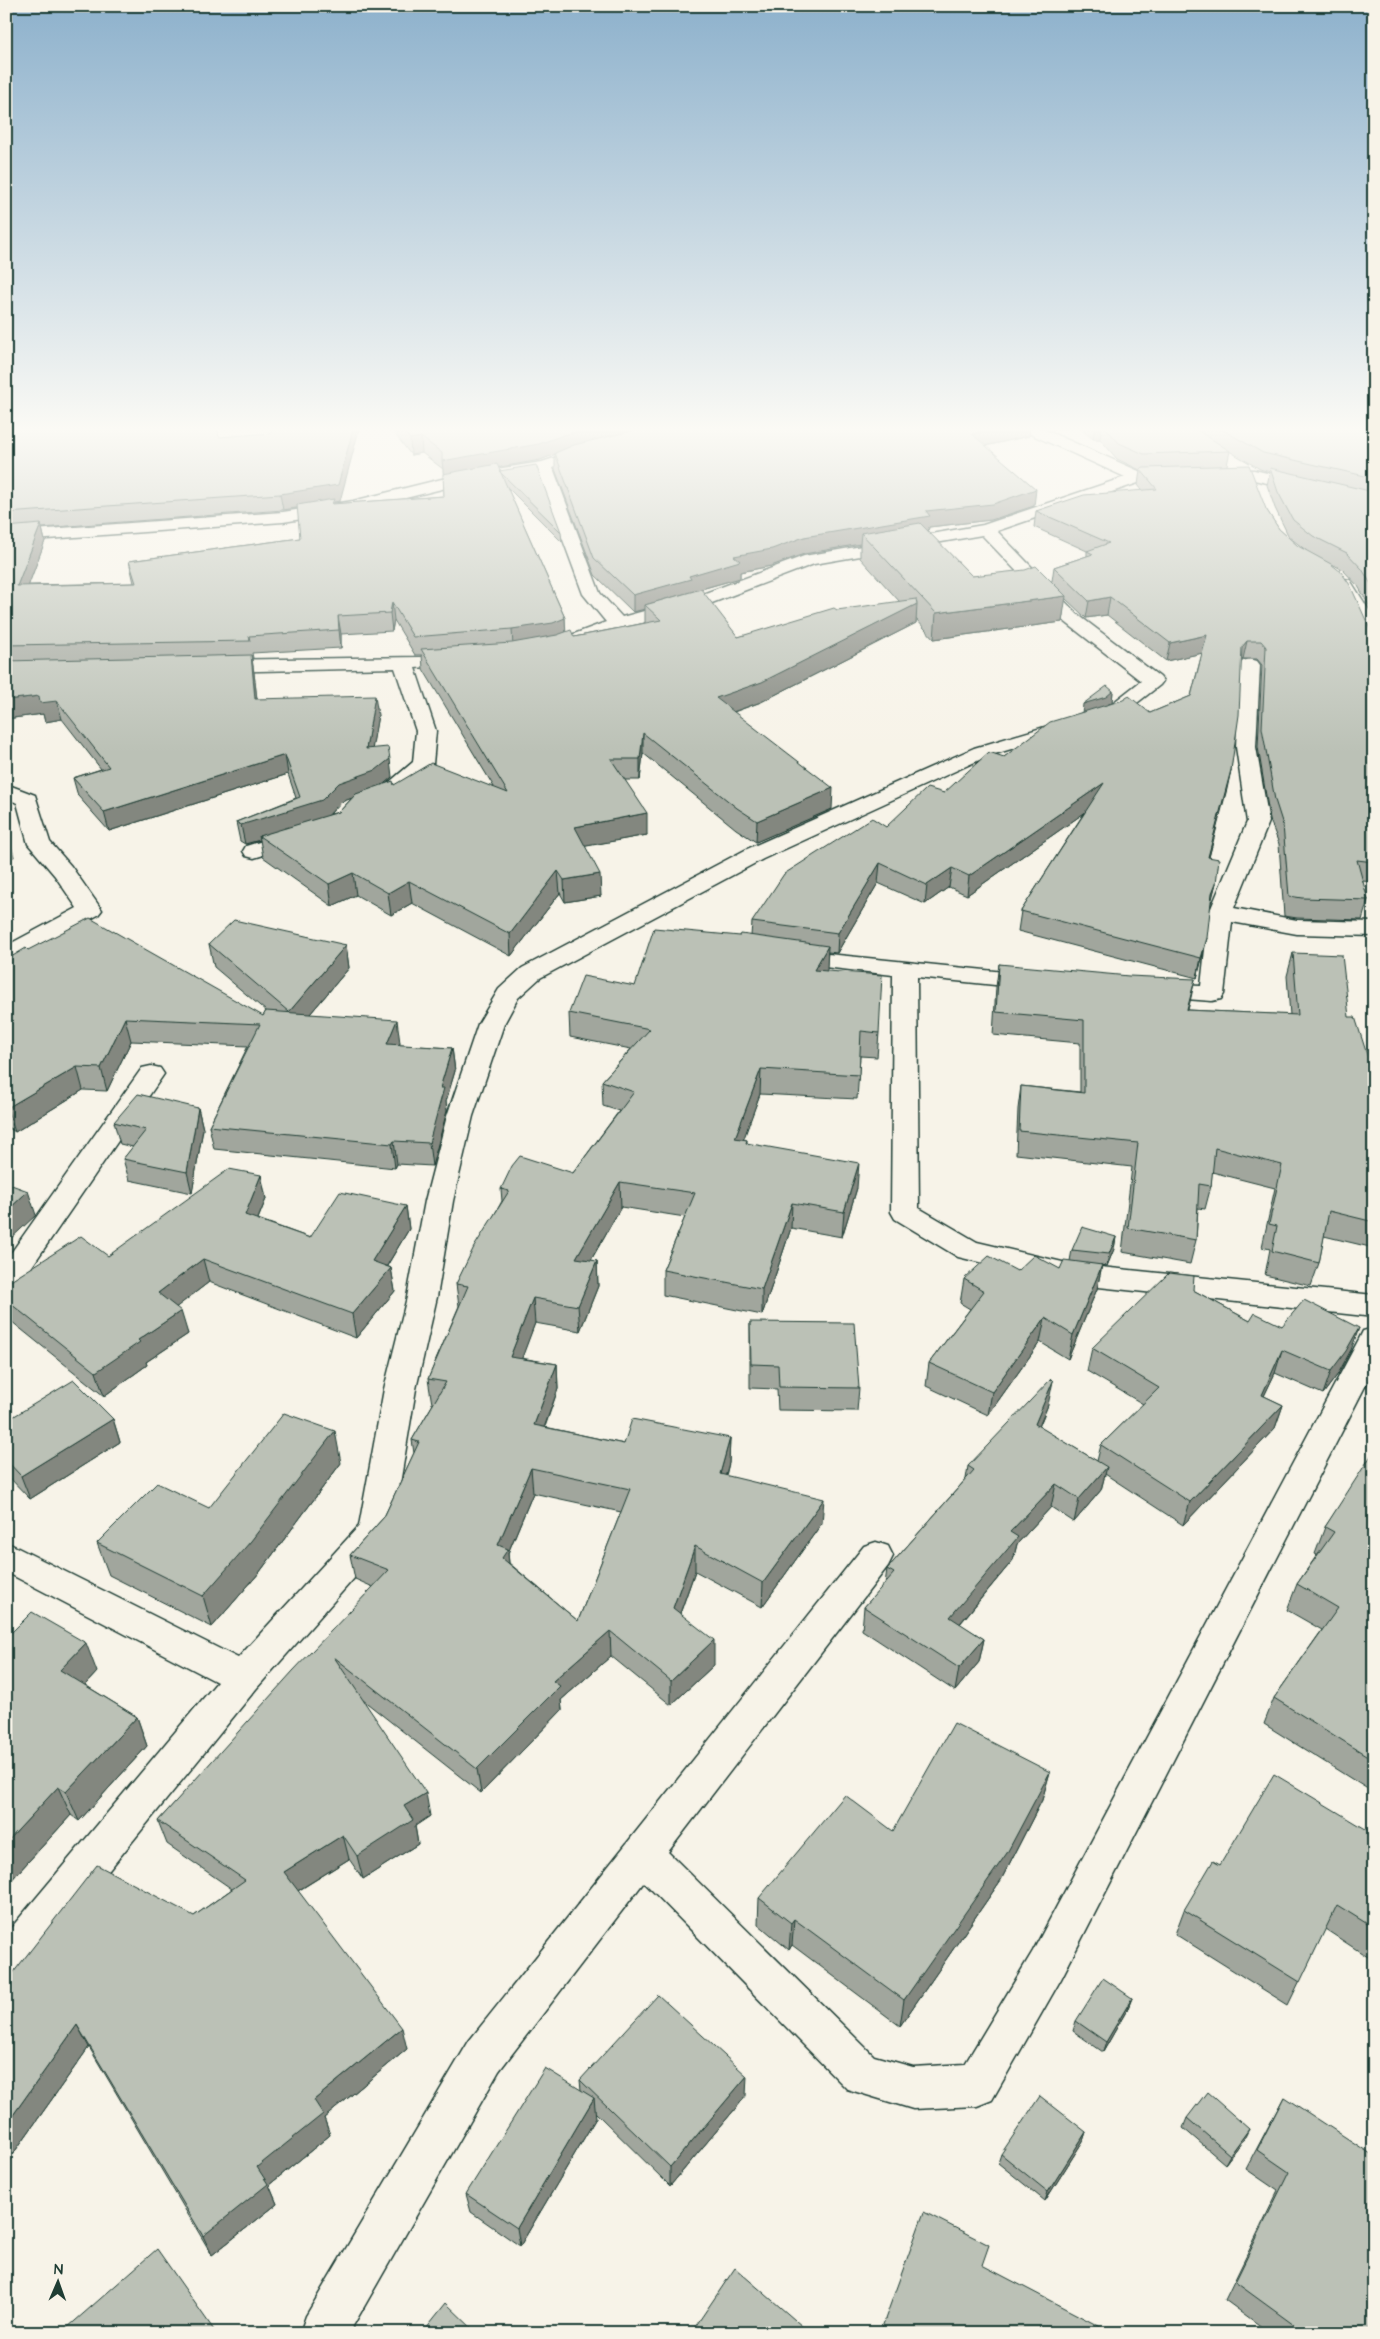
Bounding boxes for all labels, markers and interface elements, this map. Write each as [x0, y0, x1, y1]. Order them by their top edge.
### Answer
north arrow [32, 2256, 82, 2306]
text: N [54, 2260, 63, 2280]

